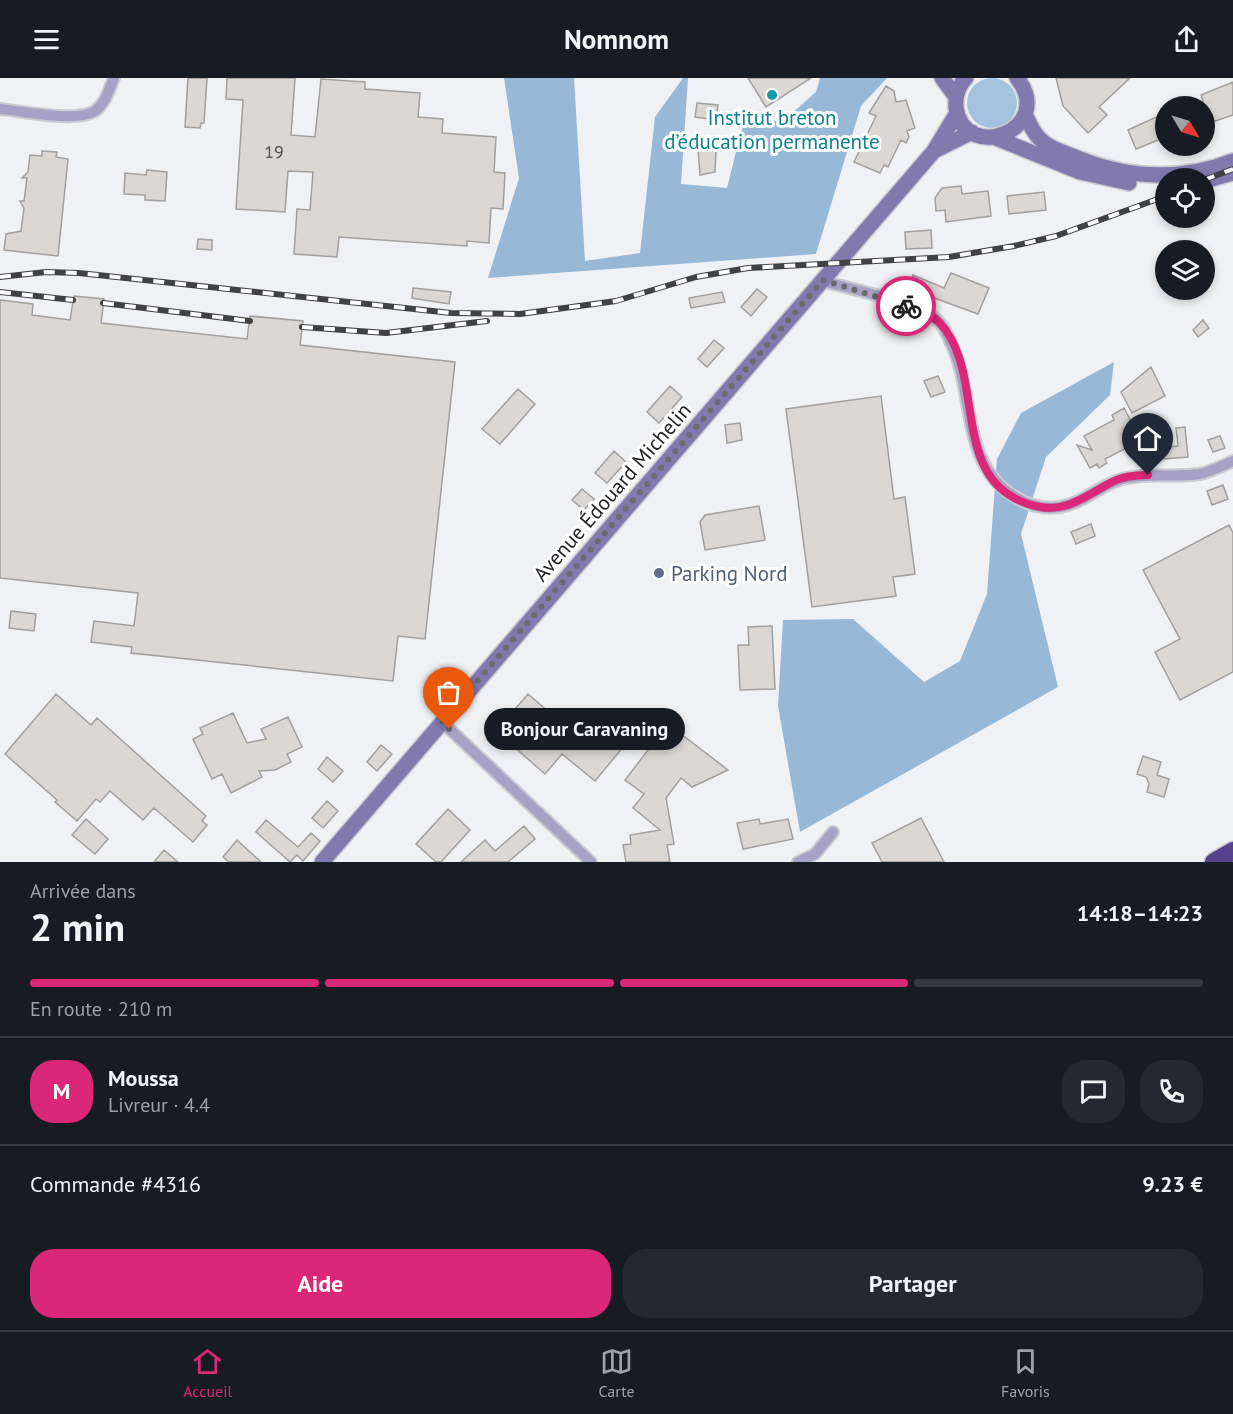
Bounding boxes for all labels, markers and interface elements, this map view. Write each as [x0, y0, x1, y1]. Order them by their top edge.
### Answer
text: Nomnom [564, 22, 669, 56]
icon: menu [30, 23, 63, 56]
icon: share [1170, 23, 1203, 56]
marker: Institut breton d’éducation permanente [765, 88, 779, 102]
north arrow [1155, 96, 1215, 156]
map controls [1155, 96, 1215, 300]
place label: Institut breton d’éducation permanente [664, 104, 880, 155]
house number: 19 [264, 140, 284, 163]
button: locate [1155, 168, 1215, 228]
button: layers [1155, 240, 1215, 300]
courier [876, 276, 936, 336]
icon: bike [890, 290, 923, 323]
street label: Avenue Édouard Michelin [527, 397, 697, 587]
pin [1122, 413, 1173, 475]
icon: home [1131, 422, 1164, 455]
place label: Parking Nord [671, 560, 787, 587]
marker: Parking Nord [652, 566, 666, 580]
pin [423, 667, 474, 729]
icon: bag [432, 676, 465, 709]
callout: Bonjour Caravaning [485, 708, 686, 750]
text: Bonjour Caravaning [501, 716, 668, 742]
text: Arrivée dans [30, 878, 136, 904]
text: 14:18–14:23 [1077, 899, 1203, 927]
text: 2 min [30, 901, 125, 952]
text: En route · 210 m [30, 996, 172, 1022]
button: chat [1062, 1060, 1125, 1123]
button: phone [1140, 1060, 1203, 1123]
text: Moussa [108, 1064, 179, 1092]
text: M [53, 1077, 70, 1105]
text: Livreur · 4.4 [108, 1092, 210, 1118]
text: Commande #4316 [30, 1170, 201, 1198]
text: 9.23 € [1142, 1170, 1203, 1198]
button: Aide [30, 1249, 611, 1318]
button: Partager [623, 1249, 1203, 1318]
tab: Accueil [183, 1345, 232, 1401]
tab: Carte [599, 1345, 635, 1401]
tab: Favoris [1001, 1345, 1050, 1401]

